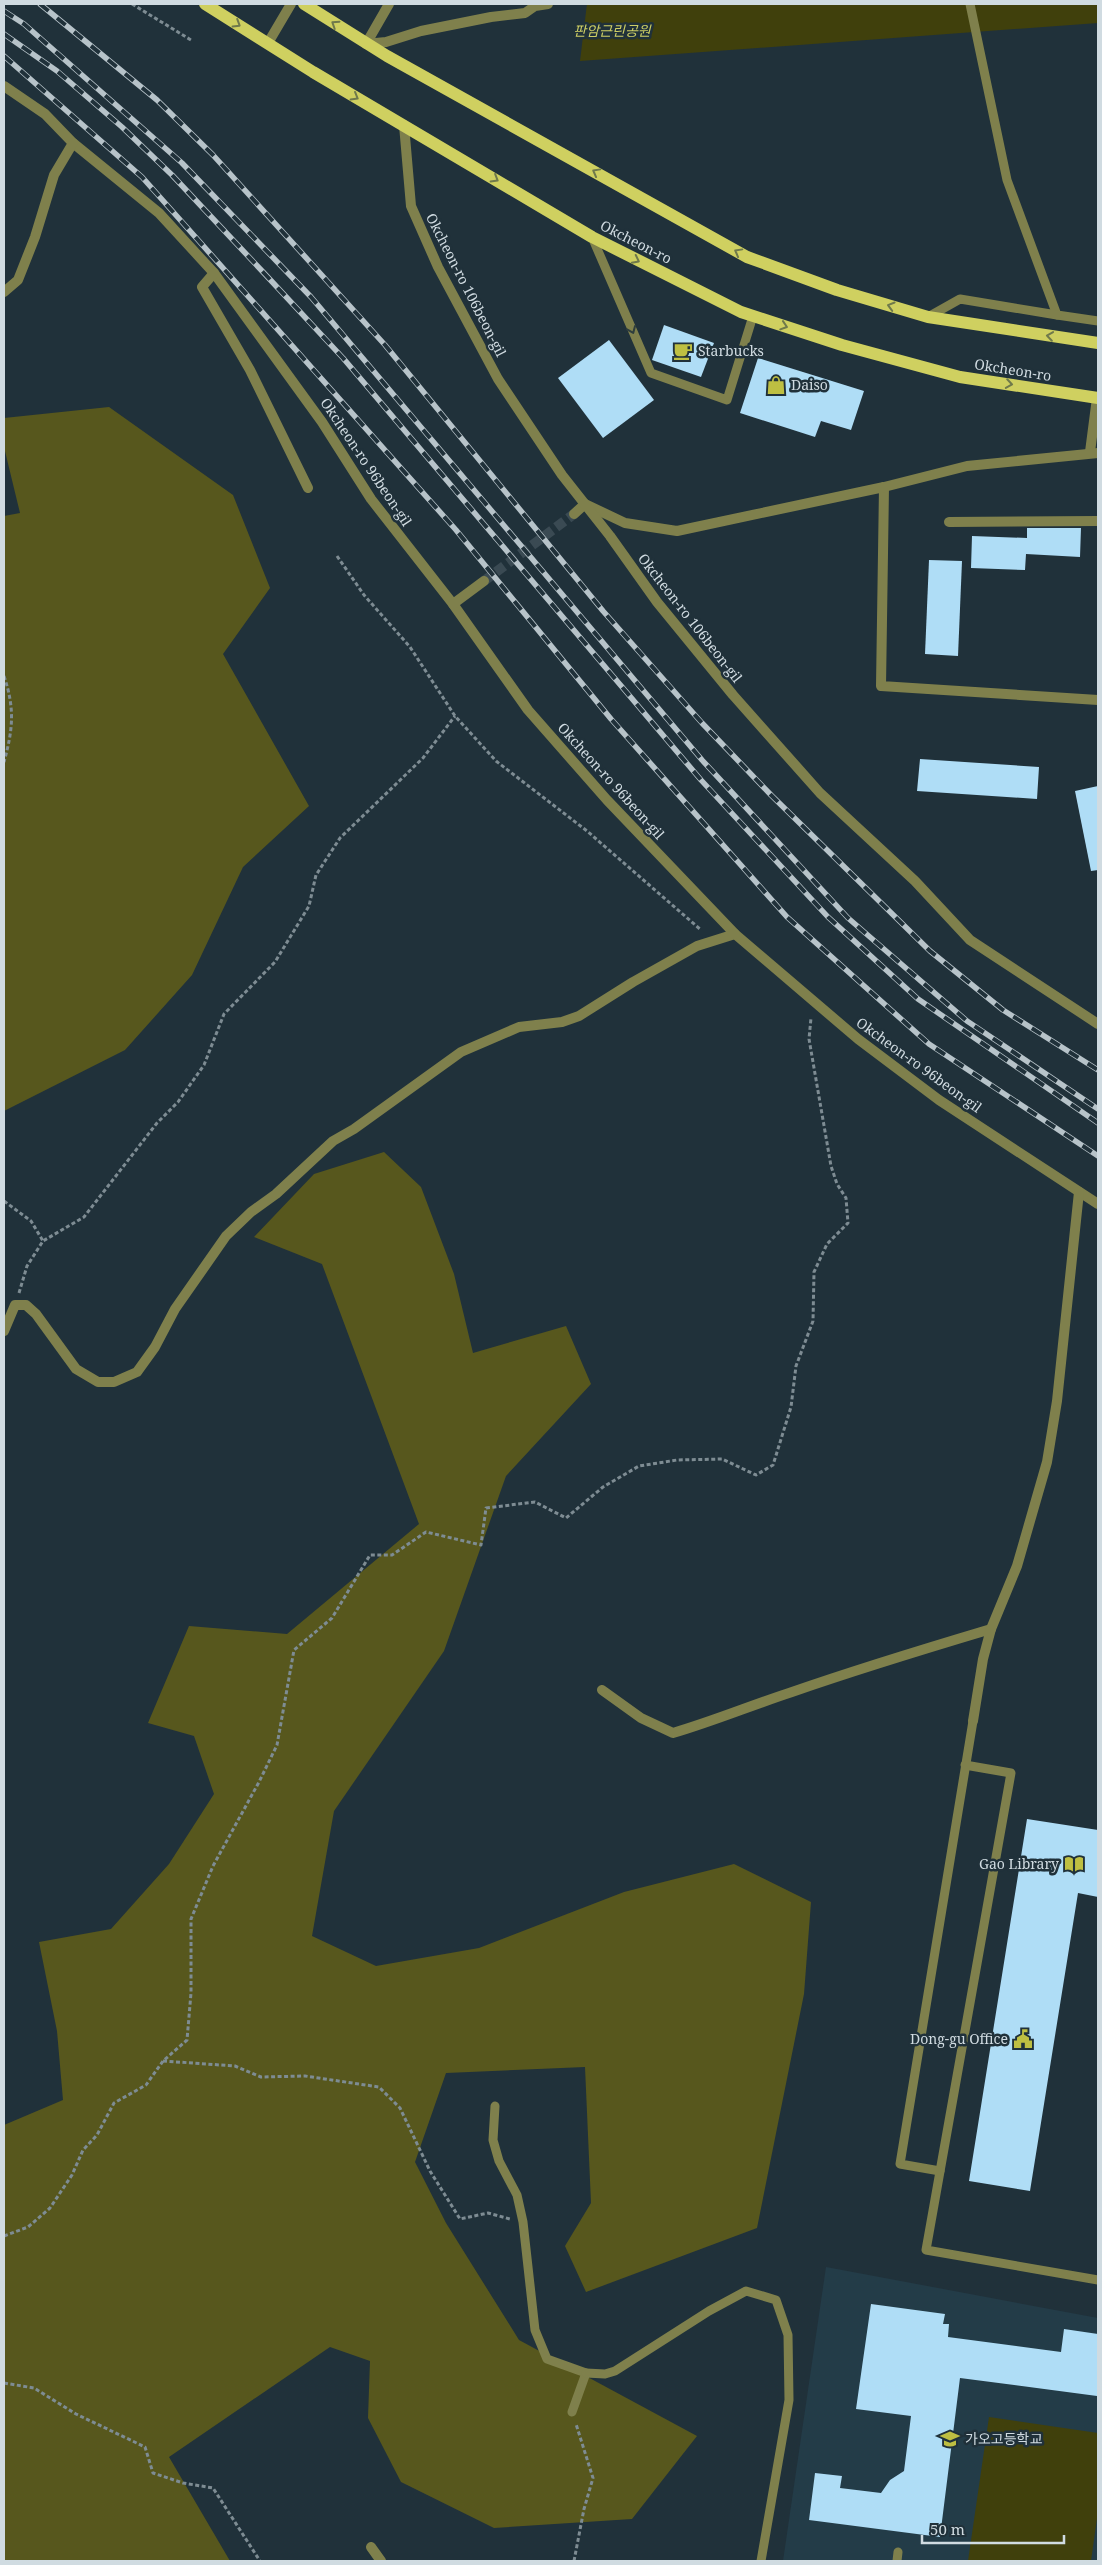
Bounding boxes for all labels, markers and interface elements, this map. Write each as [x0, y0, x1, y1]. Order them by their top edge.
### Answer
one-way arrow [231, 17, 240, 27]
one-way arrow [332, 20, 341, 30]
park label: 판암근린공원 [573, 21, 652, 40]
one-way arrow [350, 90, 359, 100]
one-way arrow [592, 168, 601, 178]
one-way arrow [490, 173, 499, 183]
street label: Okcheon-ro 106beon-gil [422, 210, 511, 360]
street label: Okcheon-ro [597, 215, 675, 268]
one-way arrow [734, 248, 743, 258]
one-way arrow [631, 253, 640, 263]
one-way arrow [887, 301, 895, 311]
one-way arrow [780, 320, 788, 330]
one-way arrow [626, 325, 637, 334]
one-way arrow [1046, 331, 1054, 342]
cafe icon: Starbucks [672, 340, 694, 362]
place label: Starbucks [698, 341, 764, 360]
street label: Okcheon-ro [973, 354, 1053, 385]
shop icon: Daiso [765, 374, 787, 396]
place label: Daiso [791, 375, 828, 394]
one-way arrow [1004, 379, 1013, 389]
street label: Okcheon-ro 96beon-gil [316, 394, 417, 530]
street label: Okcheon-ro 106beon-gil [634, 549, 747, 687]
street label: Okcheon-ro 96beon-gil [554, 718, 669, 844]
street label: Okcheon-ro 96beon-gil [853, 1013, 986, 1117]
library icon: Gao Library [1063, 1853, 1085, 1875]
place label: Gao Library [979, 1854, 1059, 1873]
public building icon: Dong-gu Office [1012, 2028, 1034, 2050]
place label: Dong-gu Office [910, 2029, 1008, 2048]
school or university icon: 가오고등학교 [939, 2428, 961, 2450]
place label: 가오고등학교 [965, 2429, 1042, 2448]
scale bar [922, 2512, 1064, 2544]
text: 50 m [930, 2519, 965, 2539]

